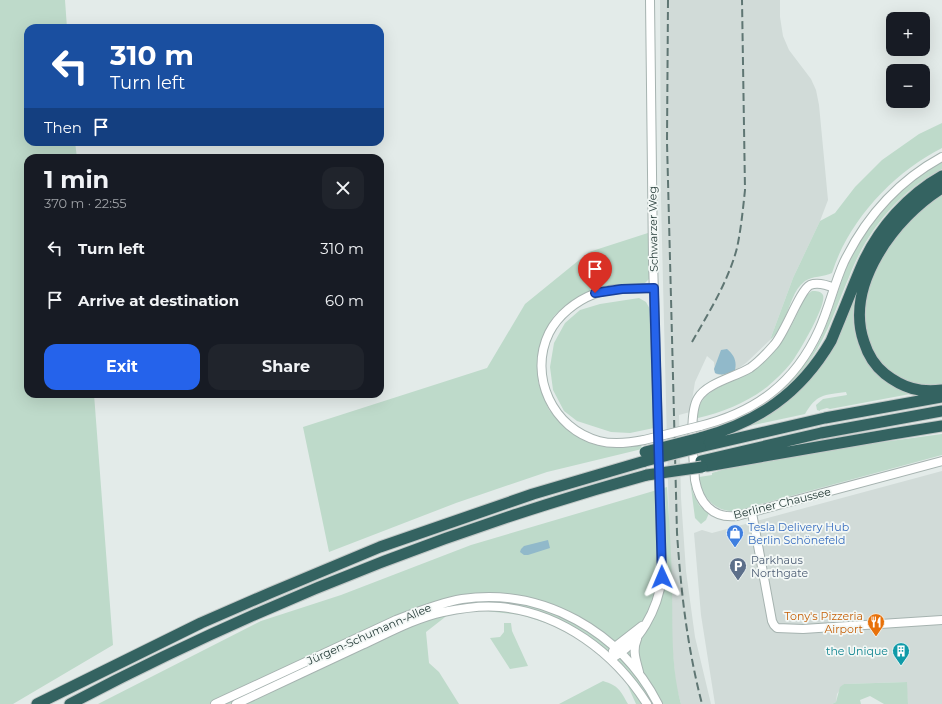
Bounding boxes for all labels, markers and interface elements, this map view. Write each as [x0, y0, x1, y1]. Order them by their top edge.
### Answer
map controls [886, 12, 930, 108]
button: + [886, 12, 930, 56]
text: 310 m [110, 38, 194, 72]
icon: left [44, 40, 96, 92]
button: − [886, 64, 930, 108]
text: Turn left [110, 72, 185, 94]
icon: arrive [90, 116, 112, 138]
text: Then [44, 118, 82, 137]
text: 1 min [44, 165, 109, 194]
button: close [322, 167, 364, 209]
street label: Schwarzer Weg [645, 186, 661, 272]
text: 370 m · 22:55 [44, 195, 127, 211]
icon: left [44, 237, 66, 259]
text: Turn left [78, 239, 145, 258]
text: 310 m [320, 239, 364, 258]
pin [578, 252, 612, 293]
icon: arrive [584, 258, 606, 280]
icon: arrive [44, 289, 66, 311]
text: Arrive at destination [78, 291, 239, 310]
text: 60 m [325, 291, 364, 310]
button: Exit [44, 344, 200, 390]
button: Share [208, 344, 364, 390]
street label: Berliner Chaussee [732, 484, 832, 522]
place label: Tesla Delivery Hub Berlin Schönefeld [748, 520, 849, 547]
shop icon: Tesla Delivery Hub Berlin Schönefeld [725, 523, 745, 548]
place label: Parkhaus Northgate [751, 553, 809, 580]
position arrow [641, 556, 683, 598]
parking icon: Parkhaus Northgate [728, 556, 748, 581]
street label: Jürgen-Schumann-Allee [304, 600, 434, 668]
place label: Tony's Pizzeria Airport [784, 609, 864, 636]
restaurant icon: Tony's Pizzeria Airport [866, 612, 886, 637]
building icon: the Unique [891, 641, 911, 666]
place label: the Unique [826, 644, 888, 658]

